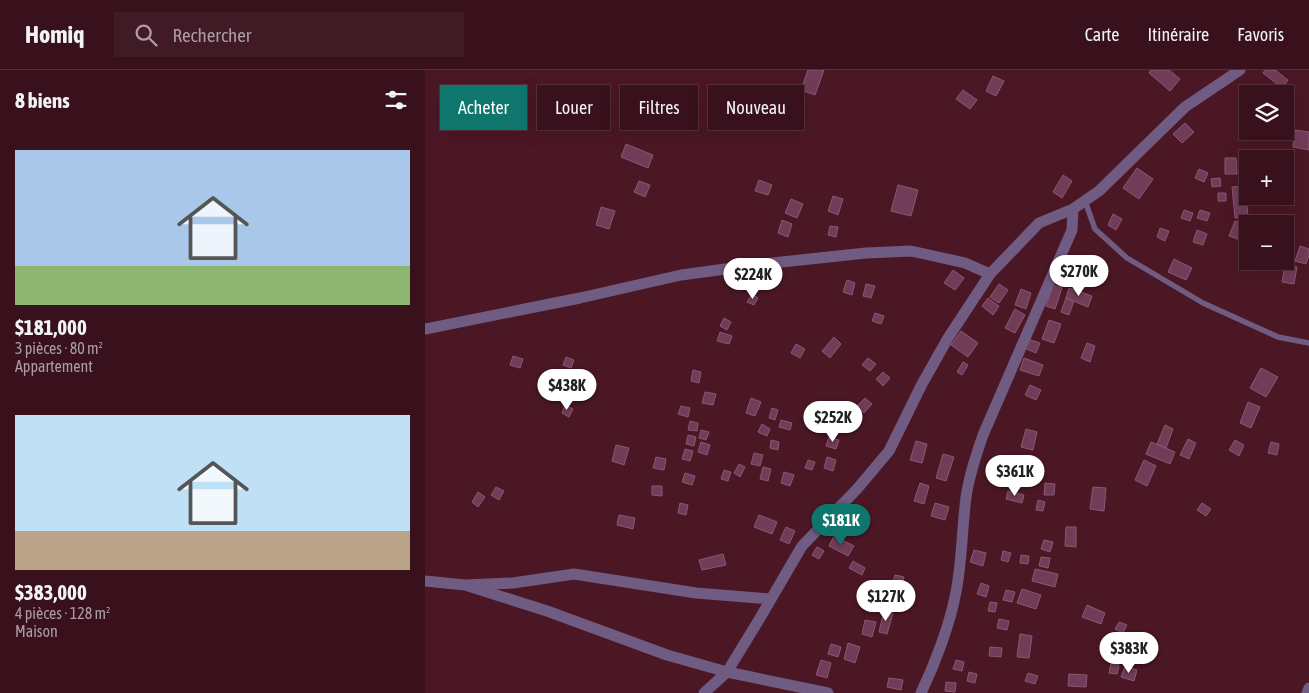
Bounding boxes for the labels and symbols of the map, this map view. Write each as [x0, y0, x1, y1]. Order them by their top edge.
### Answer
pin: $270K [1044, 254, 1114, 297]
pin: $224K [718, 258, 788, 300]
pin: $438K [532, 368, 602, 411]
pin: $252K [798, 400, 868, 443]
pin: $361K [980, 454, 1050, 497]
pin: $181K [806, 504, 876, 546]
pin: $127K [851, 580, 921, 622]
pin: $383K [1094, 632, 1164, 674]

